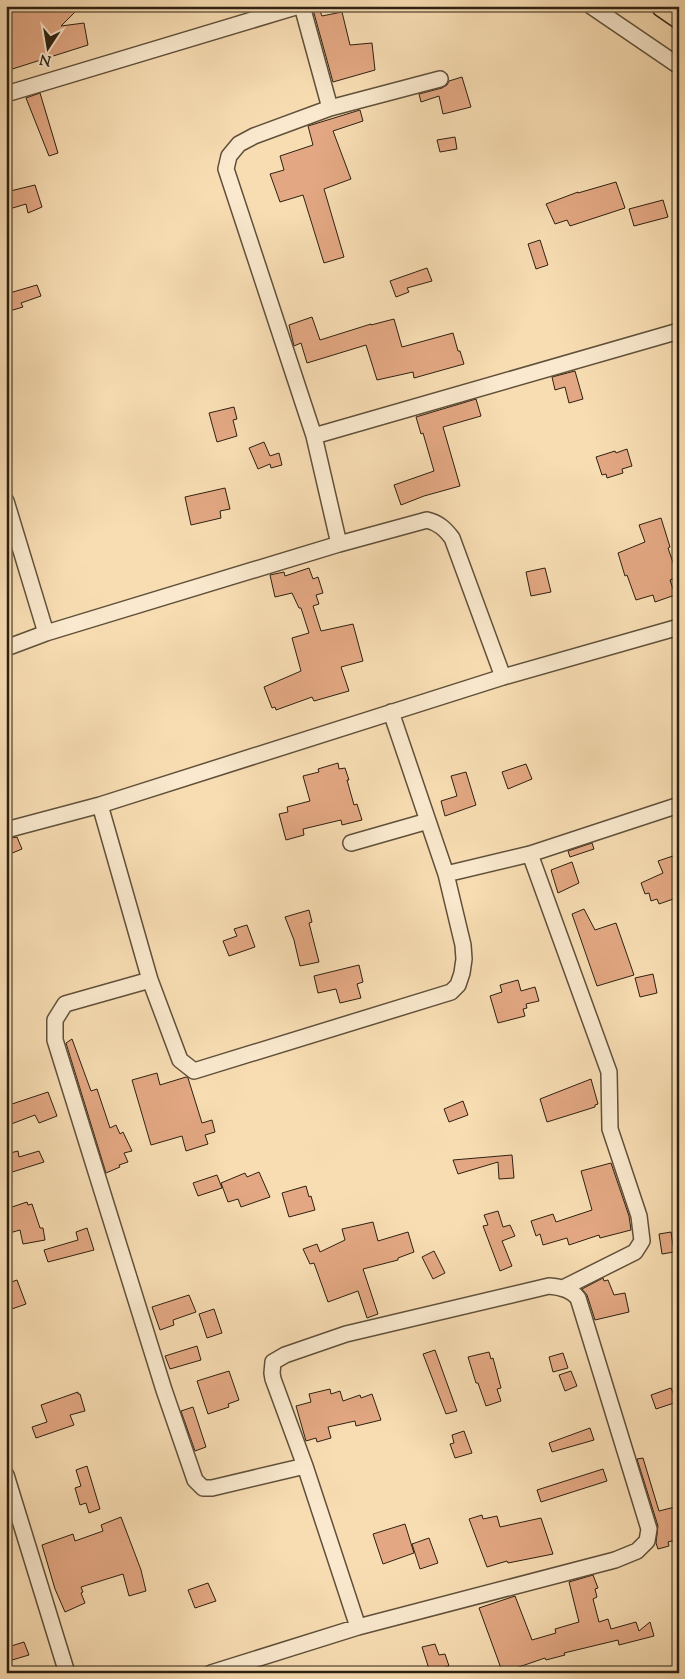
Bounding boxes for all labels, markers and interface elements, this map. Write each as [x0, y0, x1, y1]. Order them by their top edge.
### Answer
north arrow [22, 22, 72, 72]
text: N [38, 48, 53, 70]

